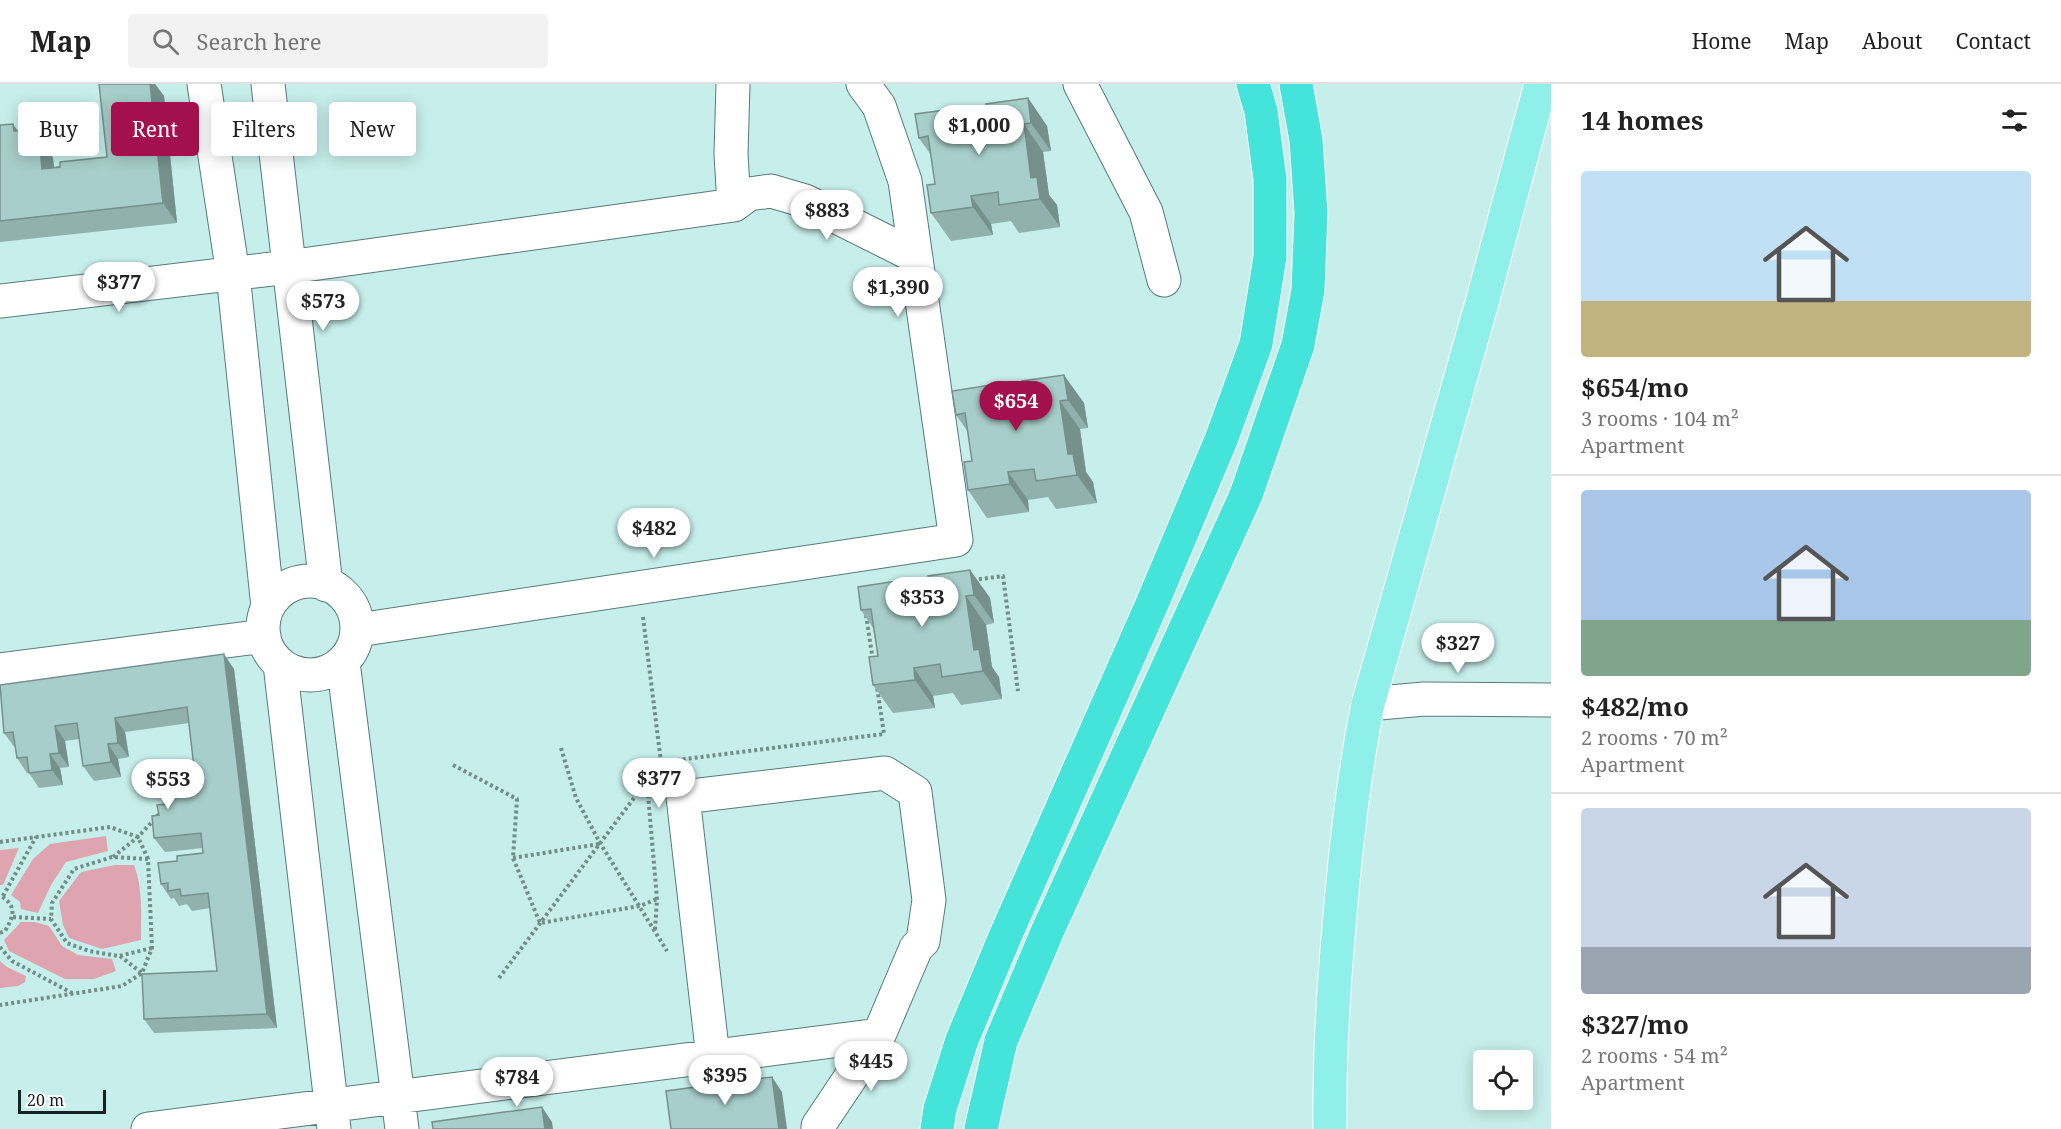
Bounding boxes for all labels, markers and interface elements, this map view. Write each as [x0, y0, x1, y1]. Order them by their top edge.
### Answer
search box [128, 14, 548, 68]
text: Map [30, 22, 92, 60]
icon: search [149, 25, 182, 58]
text: Search here [197, 26, 321, 56]
text: Home [1692, 27, 1752, 55]
text: Map [1785, 27, 1829, 55]
text: About [1862, 27, 1923, 55]
text: Contact [1956, 27, 2031, 55]
chip: Buy [18, 102, 99, 156]
chip: Rent [111, 102, 199, 156]
chip: Filters [211, 102, 317, 156]
chip: New [329, 102, 416, 156]
text: 14 homes [1581, 102, 1703, 138]
icon: filters [1998, 104, 2031, 137]
pin: $1,000 [930, 105, 1028, 156]
text: $1,000 [948, 111, 1010, 138]
pin: $883 [791, 190, 863, 241]
text: $883 [804, 196, 850, 223]
icon: home [1752, 210, 1860, 318]
pin: $377 [83, 262, 155, 313]
pin: $1,390 [849, 267, 947, 318]
text: $377 [96, 268, 142, 295]
text: $1,390 [867, 273, 929, 300]
pin: $573 [287, 281, 359, 332]
text: $573 [300, 287, 346, 314]
text: $654/mo [1581, 369, 1689, 405]
pin: $654 [980, 381, 1052, 432]
text: $654 [993, 387, 1039, 414]
text: 3 rooms · 104 m² [1581, 405, 1739, 432]
text: Apartment [1581, 432, 1685, 459]
pin: $482 [618, 508, 690, 559]
text: $482 [631, 514, 677, 541]
icon: home [1752, 529, 1860, 637]
pin: $353 [886, 577, 958, 628]
text: $353 [899, 583, 945, 610]
pin: $327 [1422, 623, 1494, 674]
text: $327 [1435, 629, 1481, 656]
text: $482/mo [1581, 688, 1689, 724]
text: 2 rooms · 70 m² [1581, 724, 1728, 751]
text: Apartment [1581, 751, 1685, 778]
pin: $377 [623, 758, 695, 809]
pin: $553 [132, 759, 204, 810]
text: $377 [636, 764, 682, 791]
text: $553 [145, 765, 191, 792]
icon: home [1752, 847, 1860, 955]
text: $327/mo [1581, 1006, 1689, 1042]
pin: $445 [835, 1041, 907, 1092]
text: 2 rooms · 54 m² [1581, 1042, 1728, 1069]
text: $445 [848, 1047, 894, 1074]
map controls [1473, 1050, 1533, 1110]
button: locate [1473, 1050, 1533, 1110]
pin: $395 [689, 1055, 761, 1106]
pin: $784 [481, 1057, 553, 1108]
text: $395 [702, 1061, 748, 1088]
text: $784 [494, 1063, 540, 1090]
text: Apartment [1581, 1069, 1685, 1096]
scale bar [18, 1087, 106, 1114]
text: 20 m [27, 1089, 64, 1111]

